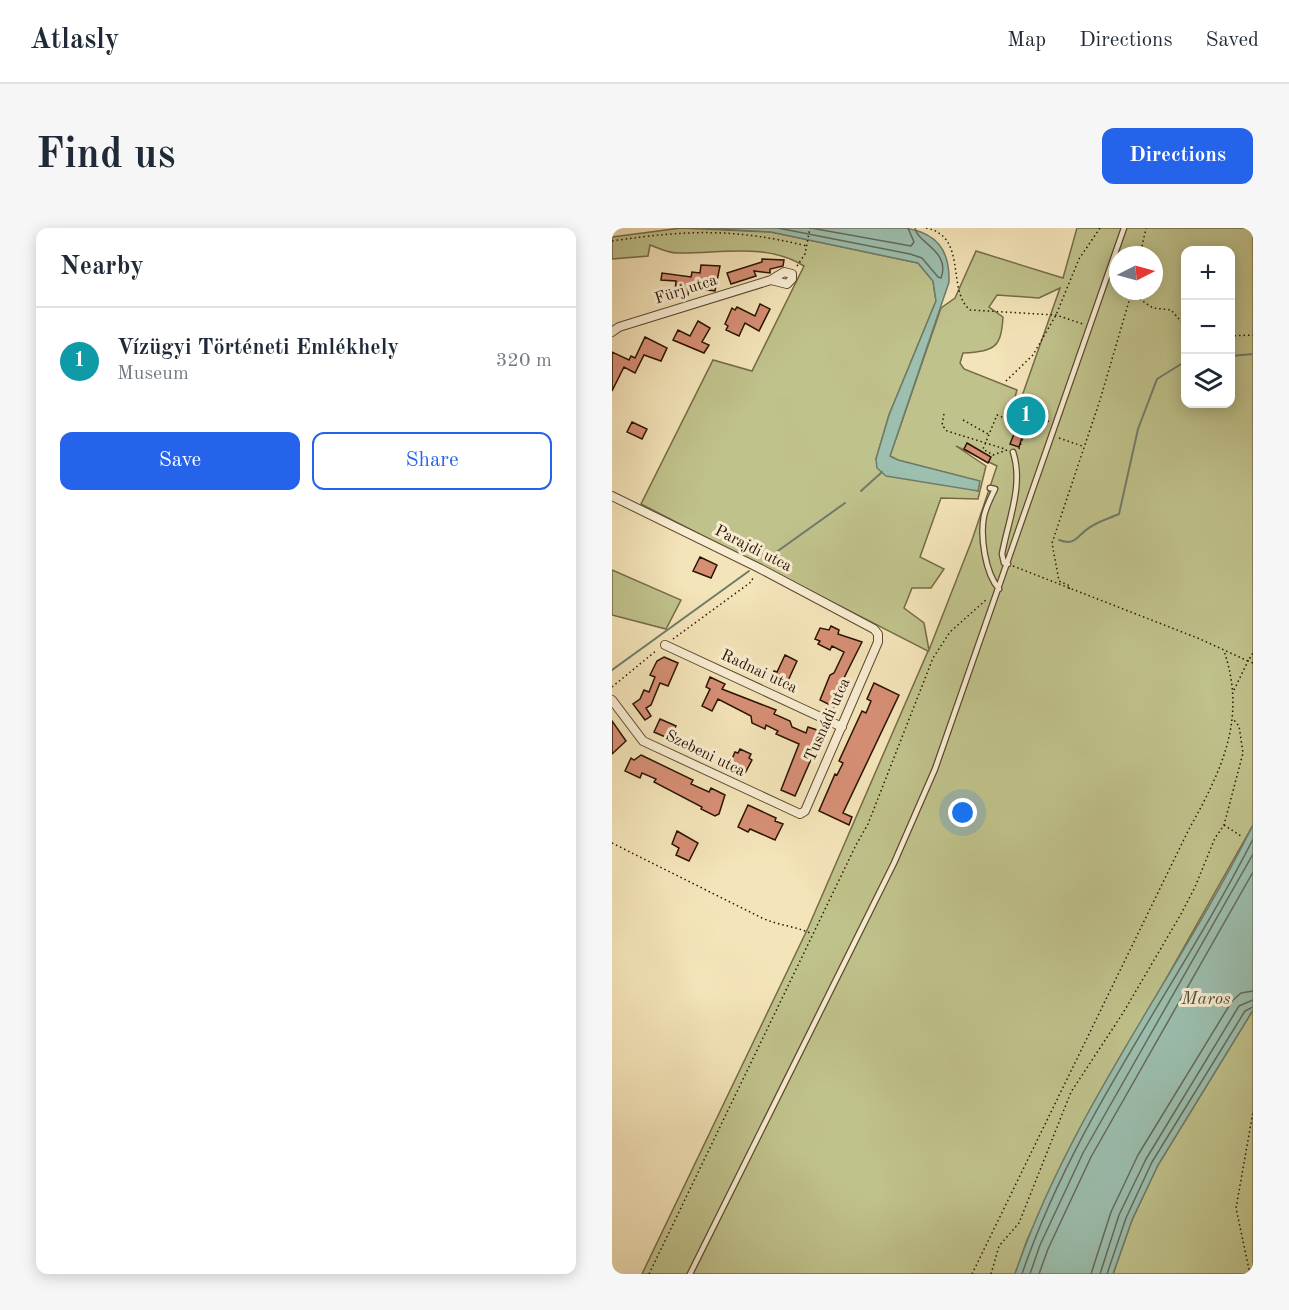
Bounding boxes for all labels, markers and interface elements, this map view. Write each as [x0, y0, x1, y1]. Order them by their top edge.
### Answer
text: Atlasly [30, 27, 120, 55]
text: Map [1007, 30, 1046, 51]
text: Directions [1079, 30, 1173, 51]
text: Saved [1206, 30, 1259, 51]
button: Directions [1102, 128, 1253, 184]
text: Find us [36, 135, 175, 177]
north arrow [1109, 246, 1163, 300]
map controls [1181, 246, 1235, 408]
button: + [1181, 246, 1235, 300]
text: Nearby [60, 254, 144, 280]
street label: Fürj utca [653, 272, 719, 308]
button: − [1181, 300, 1235, 354]
text: Vízügyi Történeti Emlékhely [117, 337, 399, 359]
text: 1 [74, 351, 85, 371]
text: 320 m [496, 351, 552, 371]
button: layers [1181, 354, 1235, 408]
text: Museum [117, 364, 189, 384]
pin: 1 [1006, 394, 1046, 438]
button: Save [60, 432, 300, 490]
button: Share [312, 432, 552, 490]
street label: Parajdi utca [712, 523, 794, 575]
street label: Radnai utca [718, 647, 800, 697]
street label: Tusnádi utca [802, 676, 854, 764]
street label: Szebeni utca [663, 728, 747, 780]
your location [948, 798, 977, 827]
water label: Maros [1180, 990, 1231, 1008]

